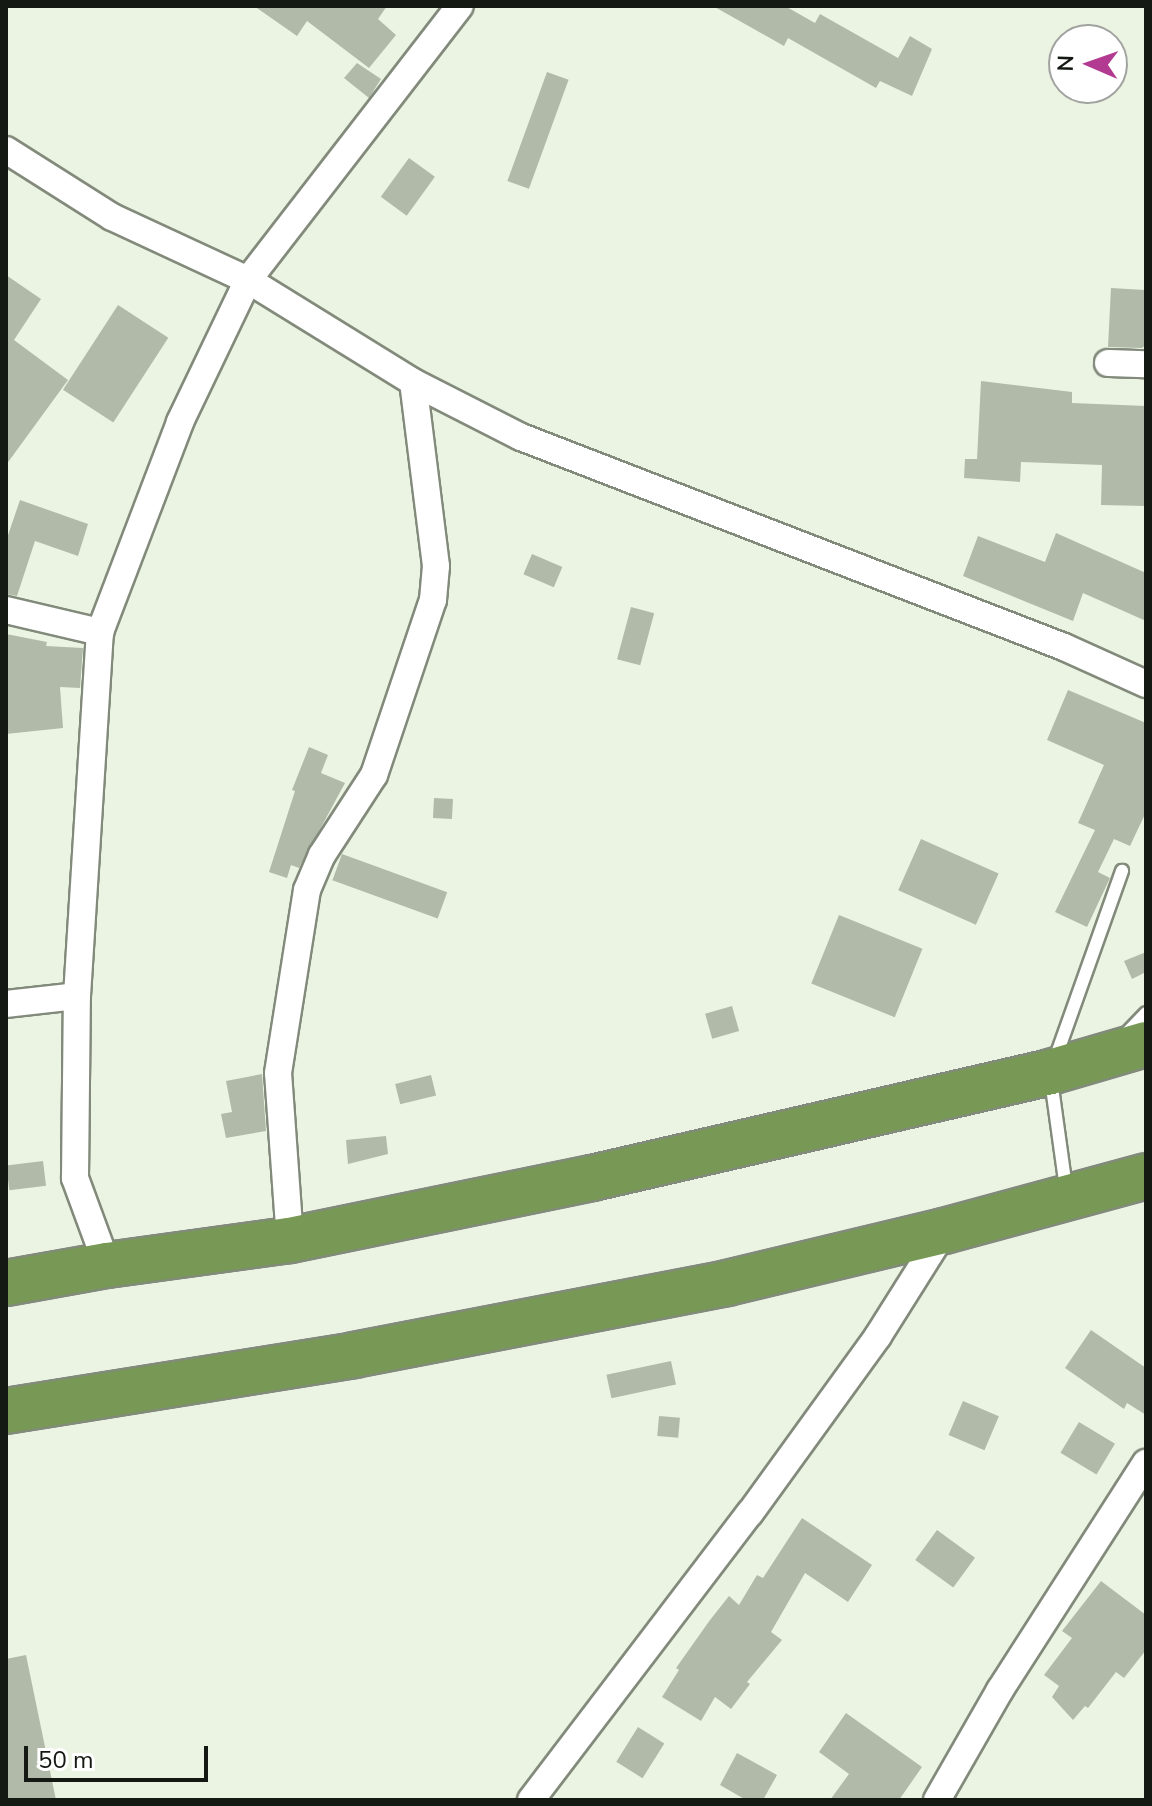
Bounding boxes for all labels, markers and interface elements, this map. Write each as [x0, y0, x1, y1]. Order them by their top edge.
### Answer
north arrow [1048, 24, 1128, 104]
text: N [1051, 54, 1081, 72]
scale bar [28, 1730, 212, 1780]
text: 50 m [38, 1744, 94, 1776]

